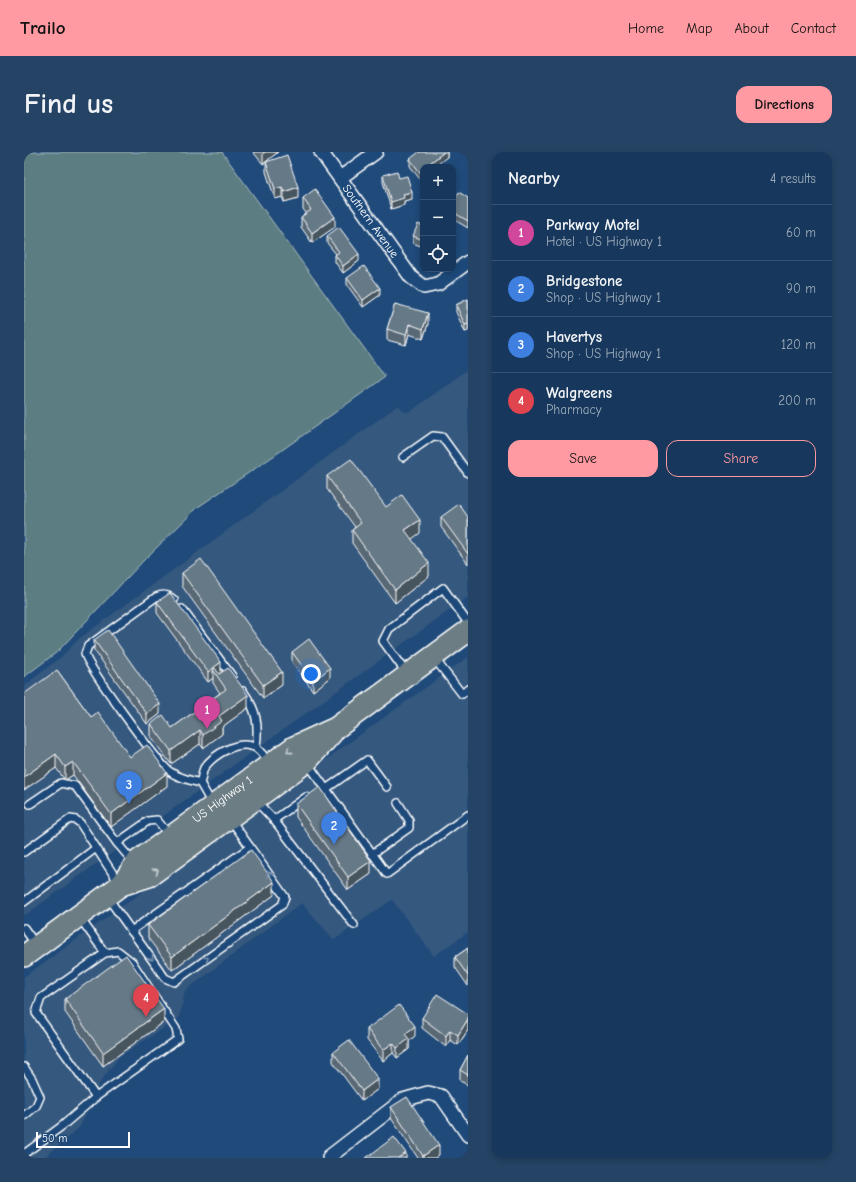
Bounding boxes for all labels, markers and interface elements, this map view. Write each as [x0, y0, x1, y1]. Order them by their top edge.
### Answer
text: Trailo [20, 17, 66, 39]
text: Home [628, 20, 664, 37]
text: Map [686, 20, 712, 37]
text: About [734, 20, 769, 37]
text: Contact [791, 20, 836, 37]
button: Directions [736, 86, 832, 123]
text: Find us [24, 88, 113, 120]
map controls [420, 164, 456, 272]
button: + [420, 164, 456, 200]
text: Nearby [508, 169, 559, 188]
text: 4 results [770, 171, 816, 186]
street label: Southern Avenue [340, 182, 402, 260]
button: − [420, 200, 456, 236]
text: Parkway Motel [546, 216, 640, 234]
text: 1 [518, 225, 524, 240]
text: 60 m [786, 225, 816, 240]
text: Hotel · US Highway 1 [546, 234, 662, 249]
button: locate [420, 236, 456, 272]
text: Bridgestone [546, 272, 622, 290]
text: 2 [518, 281, 524, 296]
text: 90 m [786, 281, 816, 296]
text: Shop · US Highway 1 [546, 290, 661, 305]
text: Havertys [546, 328, 602, 346]
text: 3 [518, 337, 524, 352]
text: 120 m [781, 337, 816, 352]
text: Shop · US Highway 1 [546, 346, 661, 361]
text: Walgreens [546, 384, 612, 402]
text: 4 [518, 393, 524, 408]
text: 200 m [778, 393, 816, 408]
text: Pharmacy [546, 402, 602, 417]
button: Save [508, 440, 658, 477]
button: Share [666, 440, 816, 477]
your location [301, 664, 321, 684]
pin: 1 [194, 696, 220, 729]
one-way arrow [286, 746, 293, 753]
pin: 3 [116, 771, 142, 804]
street label: US Highway 1 [190, 773, 255, 826]
pin: 2 [321, 812, 347, 845]
one-way arrow [152, 868, 159, 875]
one-way arrow [266, 871, 274, 878]
one-way arrow [146, 954, 154, 961]
one-way arrow [202, 956, 209, 964]
pin: 4 [133, 984, 159, 1017]
scale bar [36, 1130, 130, 1149]
text: 50 m [42, 1132, 67, 1145]

